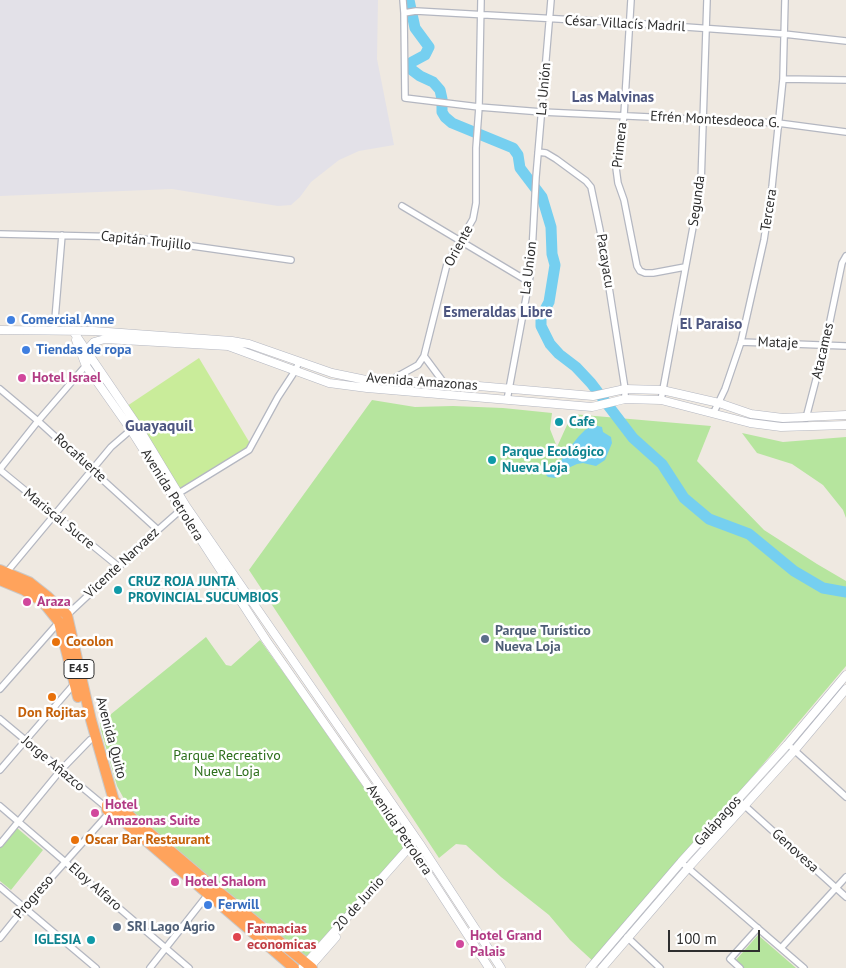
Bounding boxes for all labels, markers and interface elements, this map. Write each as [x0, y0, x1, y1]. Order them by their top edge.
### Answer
street label: César Villacís Madril [564, 12, 686, 36]
street label: La Unión [533, 62, 555, 116]
district label: Las Malvinas [572, 89, 654, 107]
street label: Efrén Montesdeoca G. [650, 108, 780, 132]
street label: Primera [609, 121, 631, 169]
street label: Segunda [685, 174, 709, 228]
street label: Tercera [757, 188, 781, 232]
street label: Oriente [441, 222, 477, 270]
street label: Capitán Trujillo [100, 228, 192, 254]
street label: Pacayacu [592, 233, 618, 289]
street label: La Union [517, 241, 541, 295]
district label: Esmeraldas Libre [443, 304, 553, 322]
place label: Comercial Anne [21, 312, 114, 328]
marker: Comercial Anne [5, 314, 17, 326]
district label: El Paraiso [680, 316, 742, 334]
street label: Atacames [808, 321, 838, 381]
street label: Mataje [757, 334, 799, 352]
place label: Tiendas de ropa [36, 342, 132, 358]
marker: Tiendas de ropa [20, 344, 32, 356]
place label: Hotel Israel [32, 370, 101, 386]
street label: Avenida Amazonas [366, 370, 478, 394]
marker: Hotel Israel [16, 372, 28, 384]
place label: Cafe [569, 414, 595, 430]
district label: Guayaquil [125, 416, 193, 436]
marker: Cafe [553, 416, 565, 428]
street label: Rocafuerte [50, 430, 110, 486]
place label: Parque Ecológico Nueva Loja [502, 444, 604, 477]
street label: Avenida Petrolera [137, 446, 207, 544]
marker: Parque Ecológico Nueva Loja [486, 454, 498, 466]
street label: Mariscal Sucre [20, 485, 98, 553]
street label: Vicente Narvaez [81, 524, 163, 602]
place label: CRUZ ROJA JUNTA PROVINCIAL SUCUMBIOS [128, 574, 279, 606]
marker: CRUZ ROJA JUNTA PROVINCIAL SUCUMBIOS [112, 584, 124, 596]
place label: Araza [37, 594, 71, 610]
marker: Araza [21, 596, 33, 608]
place label: Parque Turístico Nueva Loja [495, 623, 591, 656]
marker: Parque Turístico Nueva Loja [479, 633, 491, 645]
place label: Cocolon [66, 634, 113, 650]
marker: Cocolon [50, 636, 62, 648]
road number: E45 [64, 660, 94, 679]
marker: Don Rojitas [46, 691, 58, 703]
street label: Avenida Quito [92, 695, 130, 781]
place label: Don Rojitas [18, 705, 86, 721]
street label: Jorge Añazco [18, 733, 88, 795]
park label: Parque Recreativo Nueva Loja [173, 748, 281, 780]
street label: Avenida Petrolera [363, 782, 435, 878]
street label: Galápagos [691, 792, 745, 850]
place label: Hotel Amazonas Suite [105, 797, 200, 830]
marker: Hotel Amazonas Suite [89, 807, 101, 819]
street label: Genovesa [768, 826, 822, 876]
place label: Oscar Bar Restaurant [85, 832, 210, 848]
marker: Oscar Bar Restaurant [69, 834, 81, 846]
street label: Eloy Alfaro [65, 859, 125, 915]
street label: Progreso [10, 872, 58, 922]
street label: 20 de Junio [330, 873, 388, 935]
place label: Hotel Shalom [185, 874, 266, 890]
marker: Hotel Shalom [169, 876, 181, 888]
place label: Ferwill [218, 897, 259, 913]
marker: Ferwill [202, 899, 214, 911]
place label: SRI Lago Agrio [127, 919, 215, 935]
scale bar [671, 920, 764, 952]
marker: SRI Lago Agrio [111, 921, 123, 933]
place label: Farmacias economicas [247, 921, 316, 954]
place label: Hotel Grand Palais [470, 928, 542, 960]
text: 100 m [676, 929, 717, 948]
marker: Farmacias economicas [231, 931, 243, 943]
place label: IGLESIA [34, 932, 81, 948]
marker: IGLESIA [85, 934, 97, 946]
marker: Hotel Grand Palais [454, 938, 466, 950]

